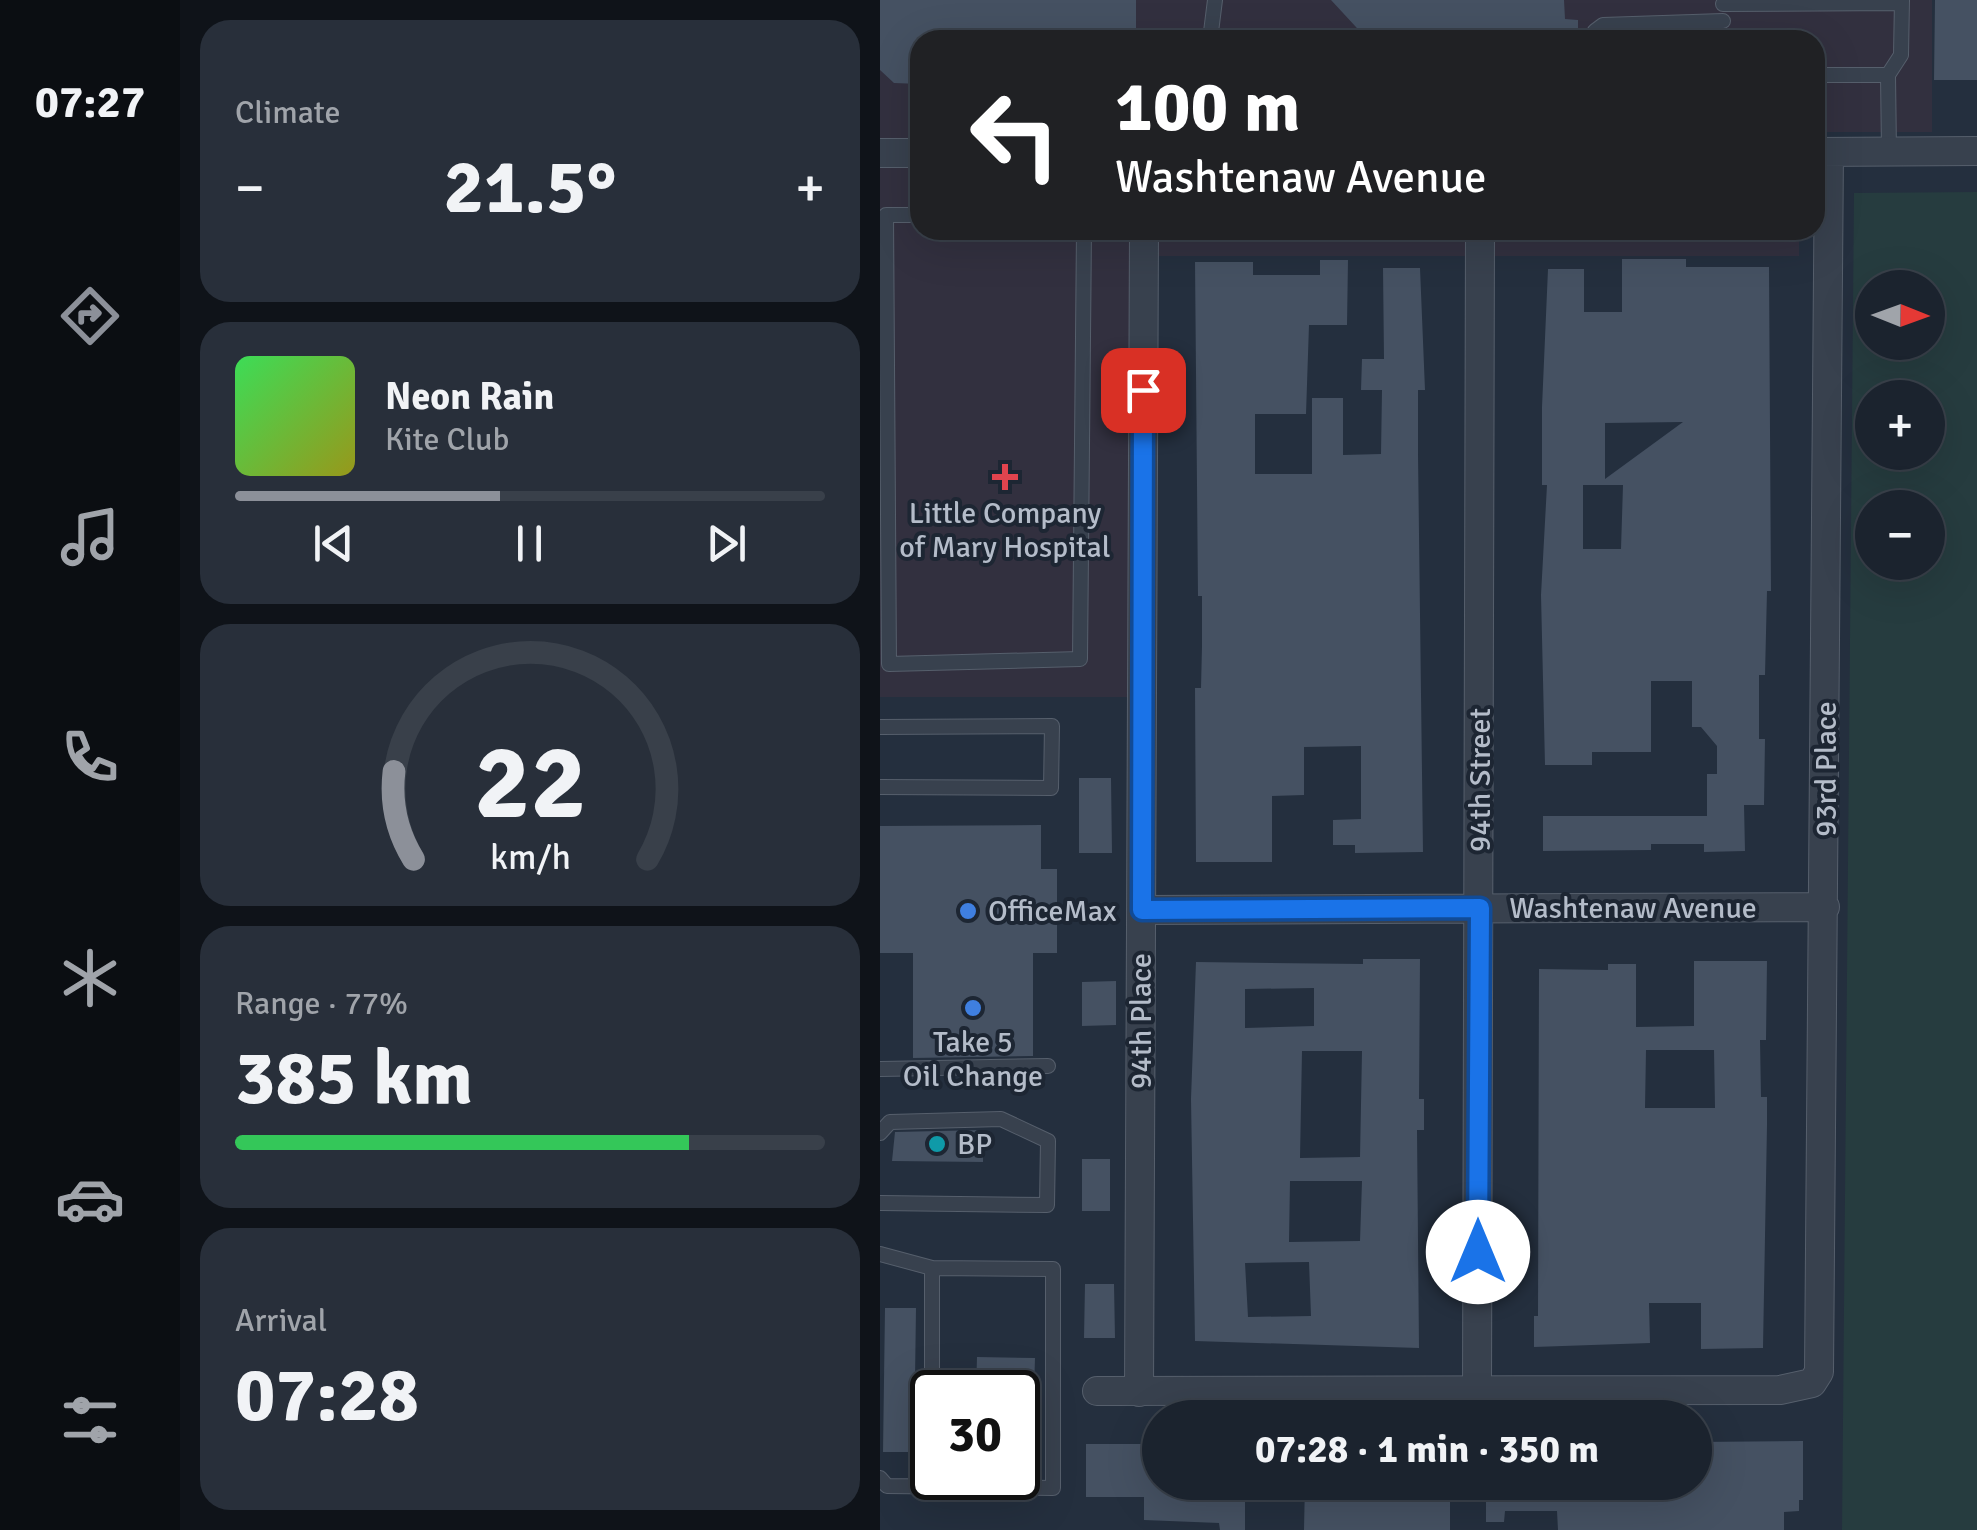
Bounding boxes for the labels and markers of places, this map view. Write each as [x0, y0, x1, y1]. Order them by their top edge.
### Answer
pin [1101, 348, 1186, 433]
marker: Little Company of Mary Hospital [992, 464, 1018, 490]
place label: Little Company of Mary Hospital [899, 495, 1111, 566]
place label: OfficeMax [988, 893, 1117, 930]
marker: OfficeMax [957, 900, 979, 922]
marker: Take 5 Oil Change [962, 997, 984, 1019]
place label: Take 5 Oil Change [903, 1024, 1043, 1095]
place label: BP [957, 1126, 992, 1163]
marker: BP [926, 1133, 948, 1155]

